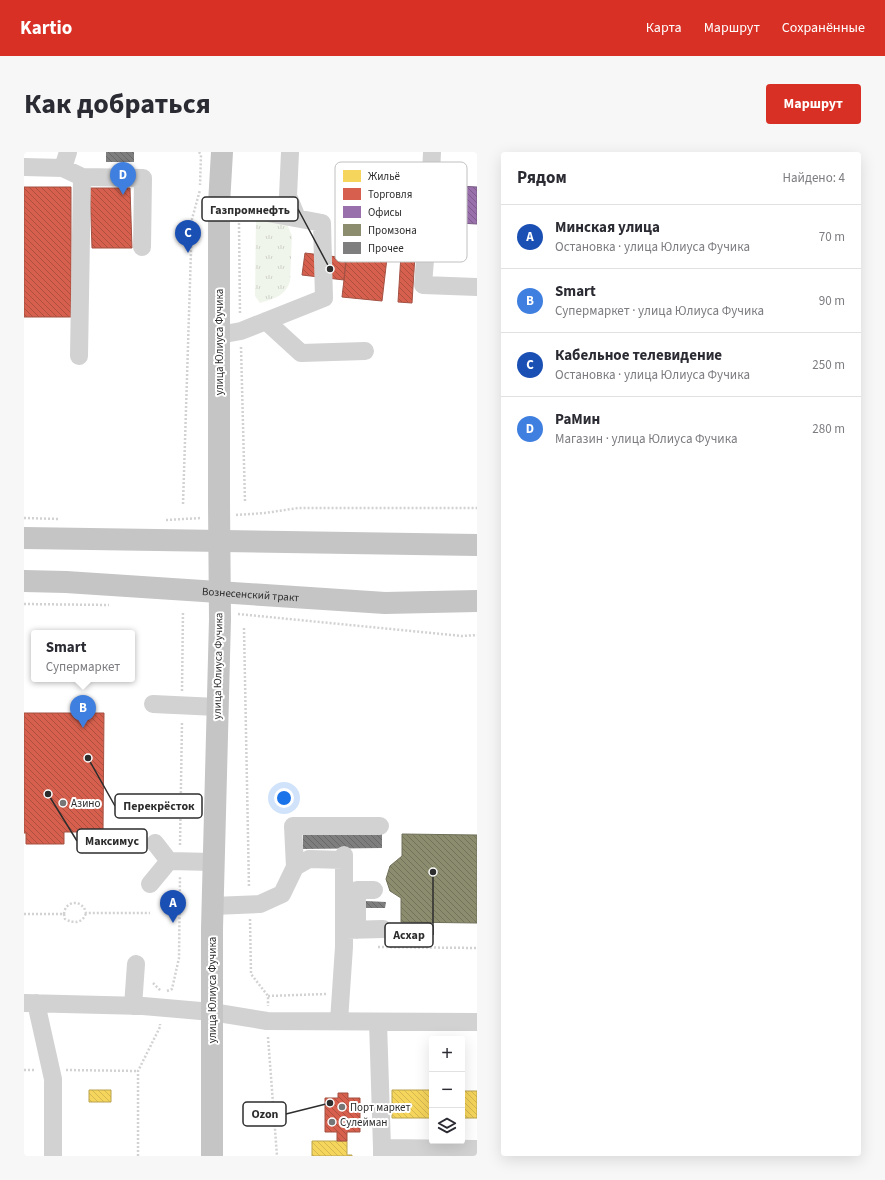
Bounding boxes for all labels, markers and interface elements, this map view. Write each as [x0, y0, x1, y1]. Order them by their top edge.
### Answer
text: Kartio [20, 15, 72, 42]
text: Карта [646, 18, 682, 38]
text: Маршрут [704, 18, 760, 38]
text: Сохранённые [782, 18, 865, 38]
text: Как добраться [24, 84, 211, 124]
button: Маршрут [766, 84, 861, 124]
pin: D [110, 162, 136, 195]
legend [335, 162, 467, 262]
text: Рядом [517, 166, 567, 190]
text: Жильё [368, 169, 401, 184]
text: Найдено: 4 [783, 169, 845, 187]
text: Торговля [368, 187, 412, 202]
callout: Газпромнефть [202, 197, 298, 221]
text: Газпромнефть [210, 202, 290, 219]
text: Офисы [368, 205, 402, 220]
text: Минская улица [555, 217, 660, 238]
pin: C [175, 220, 201, 253]
text: Промзона [368, 223, 417, 238]
text: A [526, 228, 534, 246]
text: 70 m [819, 228, 845, 246]
text: Остановка · улица Юлиуса Фучика [555, 238, 750, 256]
text: Прочее [368, 241, 404, 256]
text: Smart [555, 281, 596, 302]
street label: улица Юлиуса Фучика [212, 289, 227, 395]
text: B [526, 292, 534, 310]
text: 90 m [819, 292, 845, 310]
text: Супермаркет · улица Юлиуса Фучика [555, 302, 764, 320]
text: Кабельное телевидение [555, 345, 722, 366]
text: C [526, 356, 534, 374]
text: 250 m [812, 356, 845, 374]
text: Остановка · улица Юлиуса Фучика [555, 366, 750, 384]
text: РаМин [555, 409, 600, 430]
text: D [526, 420, 534, 438]
text: 280 m [812, 420, 845, 438]
text: Магазин · улица Юлиуса Фучика [555, 430, 738, 448]
street label: Вознесенский тракт [201, 583, 300, 605]
street label: улица Юлиуса Фучика [210, 613, 226, 719]
popup [31, 630, 135, 682]
text: Smart [46, 637, 86, 658]
text: Супермаркет [46, 658, 120, 676]
pin: B [70, 695, 96, 728]
your location [274, 788, 294, 808]
callout: Перекрёсток [115, 794, 202, 818]
place label: Азино [71, 796, 101, 811]
marker: Азино [58, 798, 68, 808]
text: Перекрёсток [123, 798, 195, 815]
callout: Максимус [77, 829, 147, 853]
text: Максимус [85, 833, 139, 850]
pin: A [160, 890, 186, 923]
callout: Асхар [385, 923, 433, 947]
text: Асхар [392, 927, 425, 944]
street label: улица Юлиуса Фучика [205, 937, 220, 1043]
map controls [429, 1036, 465, 1144]
button: + [429, 1036, 465, 1072]
button: − [429, 1072, 465, 1108]
place label: Порт маркет [350, 1100, 411, 1115]
callout: Ozon [243, 1102, 286, 1126]
marker: Порт маркет [337, 1102, 347, 1112]
text: Ozon [252, 1106, 279, 1123]
button: layers [429, 1108, 465, 1144]
place label: Сулейман [340, 1115, 387, 1130]
marker: Сулейман [327, 1117, 337, 1127]

